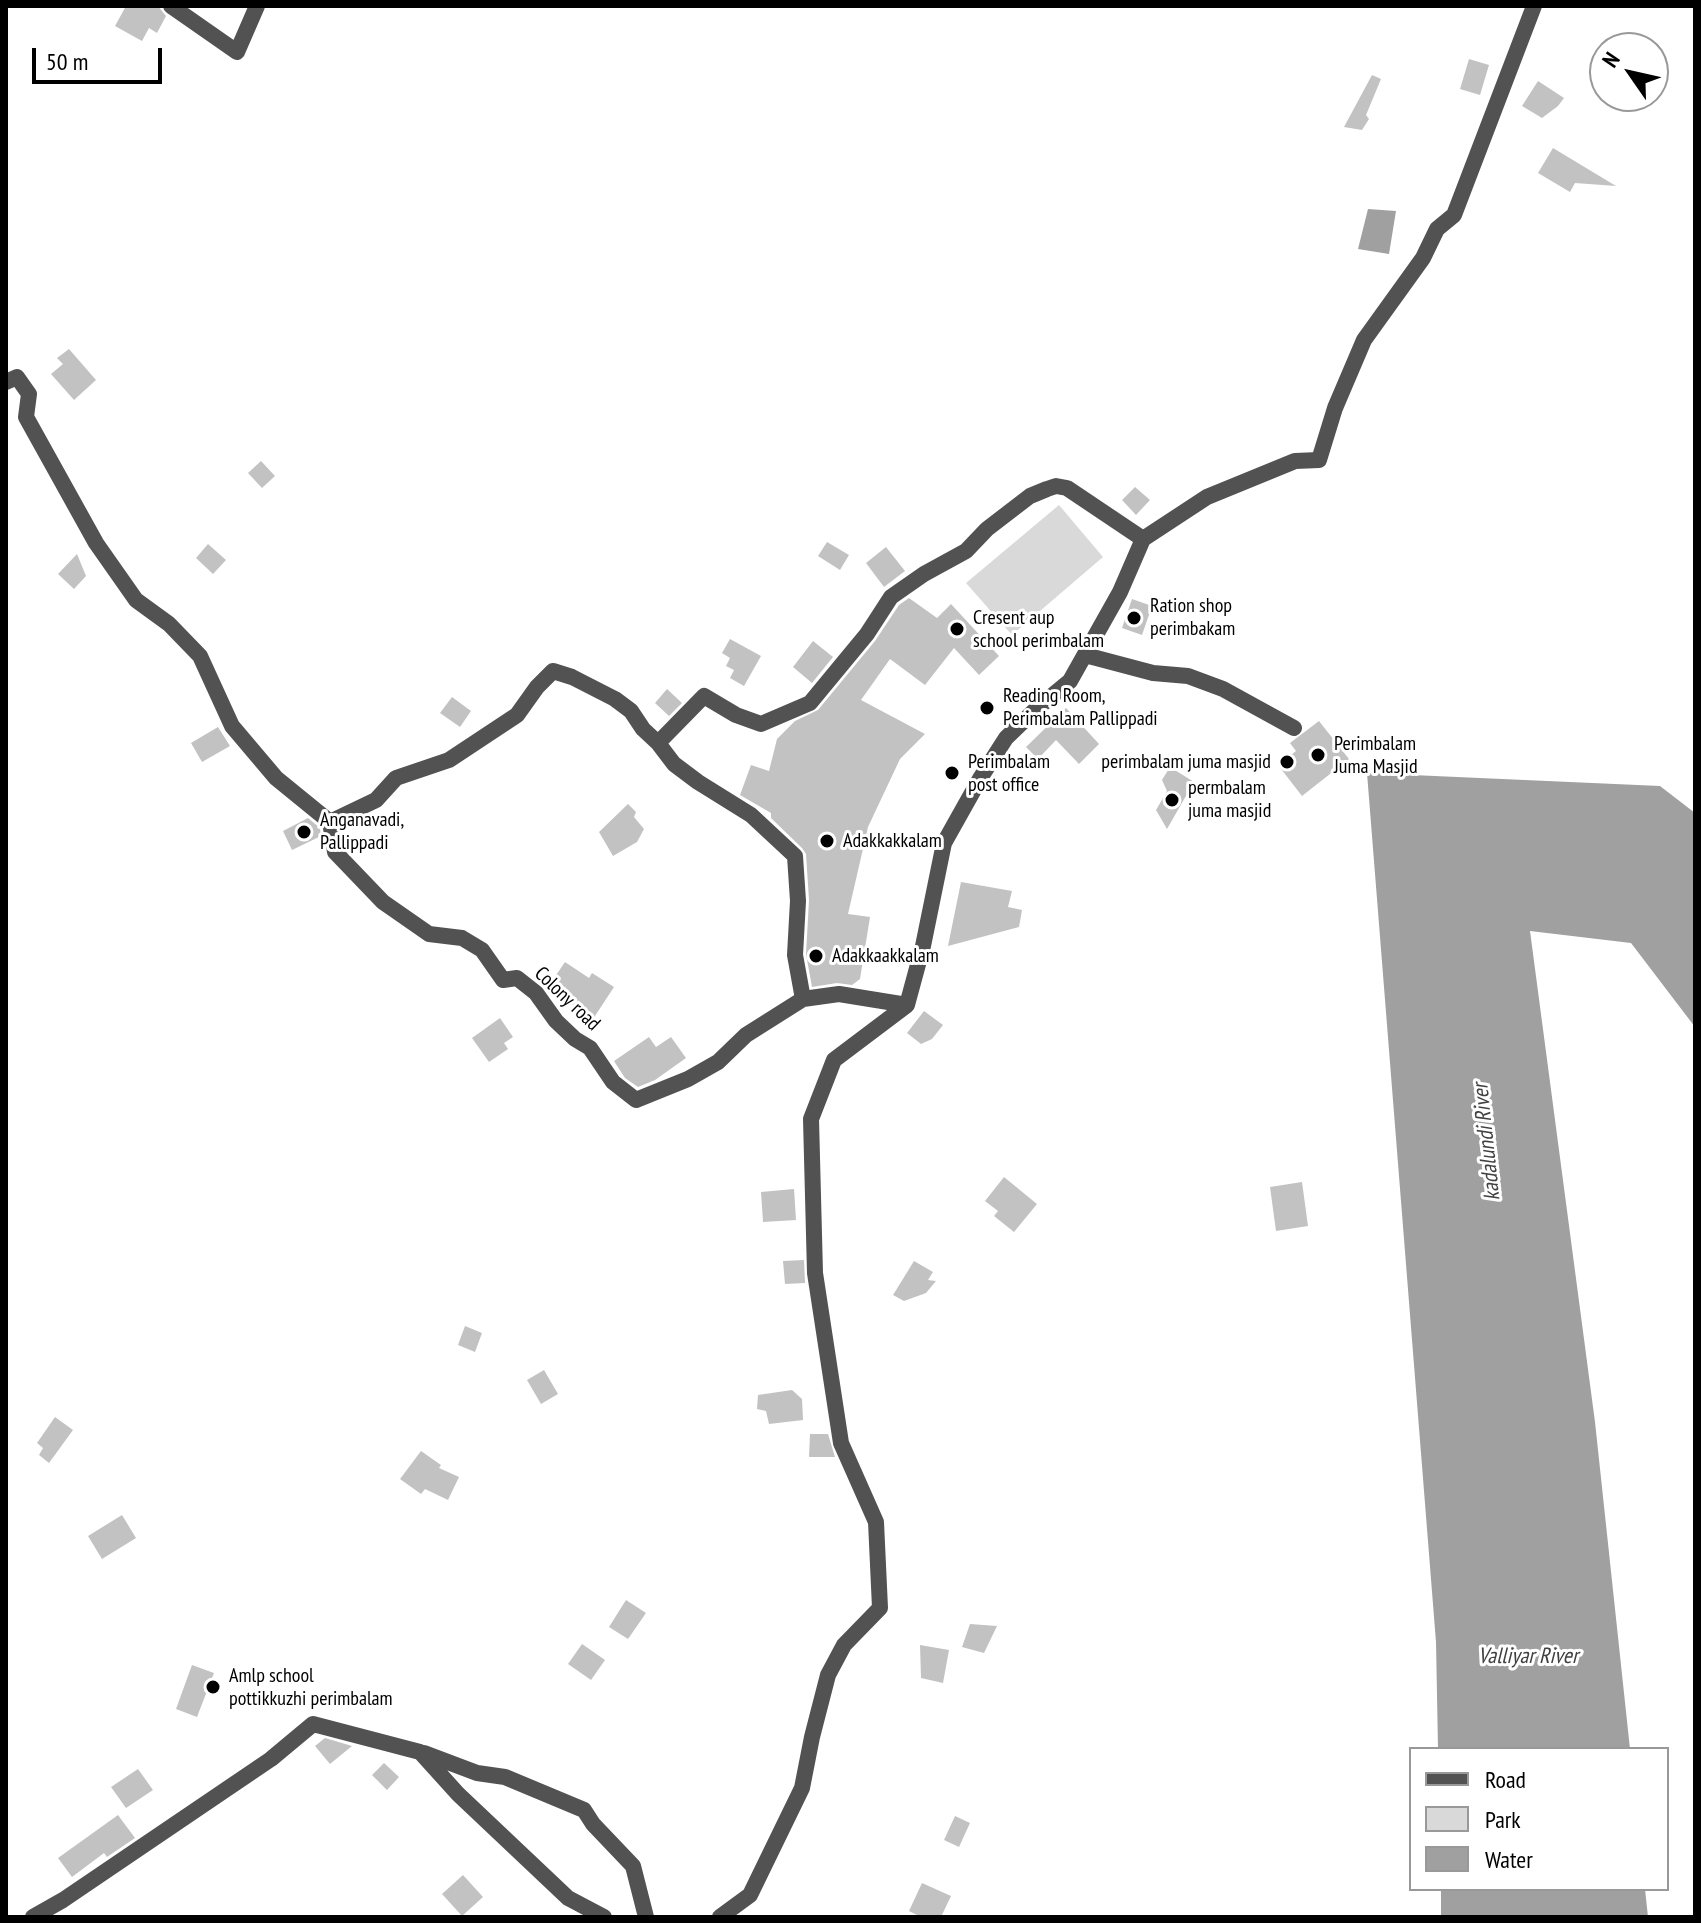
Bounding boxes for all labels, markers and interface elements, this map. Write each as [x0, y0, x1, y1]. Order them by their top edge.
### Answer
scale bar [36, 32, 166, 82]
north arrow [1589, 32, 1669, 112]
text: 50 m [46, 46, 88, 77]
text: N [1596, 47, 1626, 72]
place label: Ration shop perimbakam [1150, 594, 1235, 641]
place label: Cresent aup school perimbalam [973, 606, 1104, 653]
marker: Ration shop perimbakam [1125, 609, 1143, 627]
marker: Cresent aup school perimbalam [948, 620, 966, 638]
place label: Reading Room, Perimbalam Pallippadi [1003, 684, 1158, 731]
marker: Reading Room, Perimbalam Pallippadi [978, 699, 996, 717]
place label: Perimbalam Juma Masjid [1334, 732, 1418, 779]
marker: Perimbalam Juma Masjid [1309, 746, 1327, 764]
place label: Perimbalam post office [968, 750, 1050, 797]
place label: perimbalam juma masjid [1101, 750, 1271, 774]
marker: perimbalam juma masjid [1278, 753, 1296, 771]
marker: Perimbalam post office [943, 764, 961, 782]
place label: permbalam juma masjid [1188, 776, 1271, 823]
marker: permbalam juma masjid [1163, 791, 1181, 809]
place label: Anganavadi, Pallippadi [320, 808, 404, 855]
marker: Anganavadi, Pallippadi [295, 823, 313, 841]
place label: Adakkakkalam [843, 829, 942, 853]
marker: Adakkakkalam [818, 832, 836, 850]
place label: Adakkaakkalam [832, 944, 939, 968]
marker: Adakkaakkalam [807, 947, 825, 965]
street label: Colony road [529, 962, 605, 1036]
water label: kadalundi River [1468, 1082, 1506, 1202]
water label: Valliyar River [1478, 1644, 1578, 1670]
place label: Amlp school pottikkuzhi perimbalam [229, 1664, 393, 1711]
marker: Amlp school pottikkuzhi perimbalam [204, 1678, 222, 1696]
legend [1409, 1747, 1669, 1891]
text: Road [1485, 1764, 1526, 1795]
text: Park [1485, 1804, 1521, 1835]
text: Water [1485, 1844, 1533, 1875]

